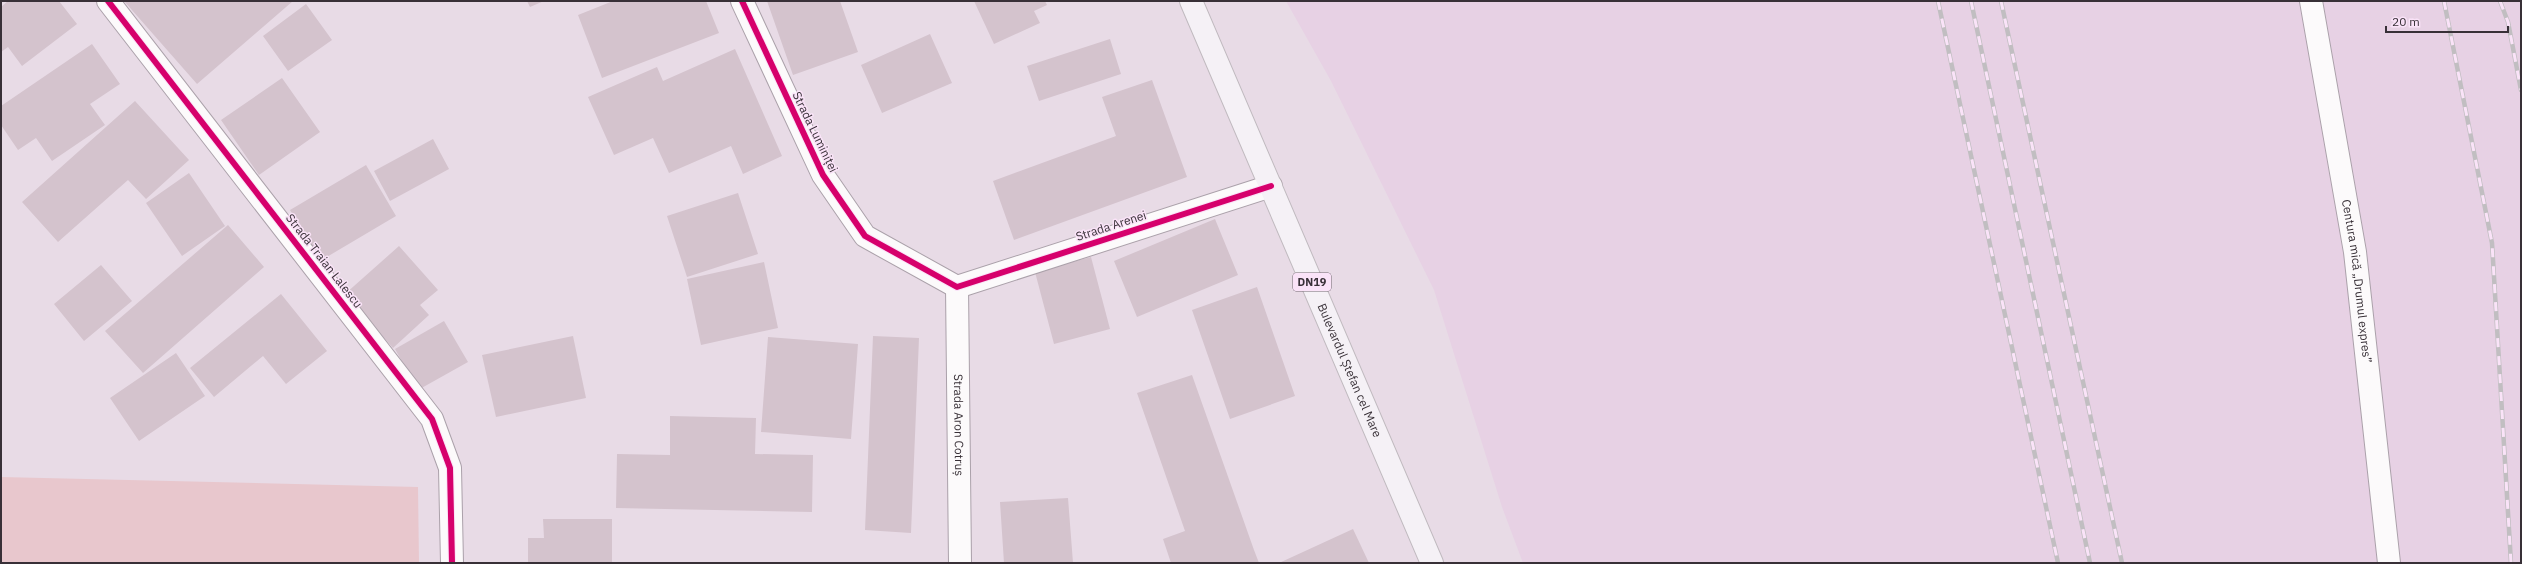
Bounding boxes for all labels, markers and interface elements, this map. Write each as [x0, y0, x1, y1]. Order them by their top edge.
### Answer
scale bar [2386, 8, 2508, 34]
text: 20 m [2392, 14, 2420, 29]
street label: Strada Luminiței [789, 89, 841, 175]
street label: Centura mică „Drumul expres” [2339, 198, 2375, 364]
street label: Strada Arenei [1074, 207, 1148, 244]
street label: Strada Traian Lalescu [283, 211, 366, 311]
road number: DN19 [1293, 273, 1331, 291]
street label: Bulevardul Ștefan cel Mare [1315, 301, 1385, 440]
street label: Strada Aron Cotruș [951, 374, 967, 476]

